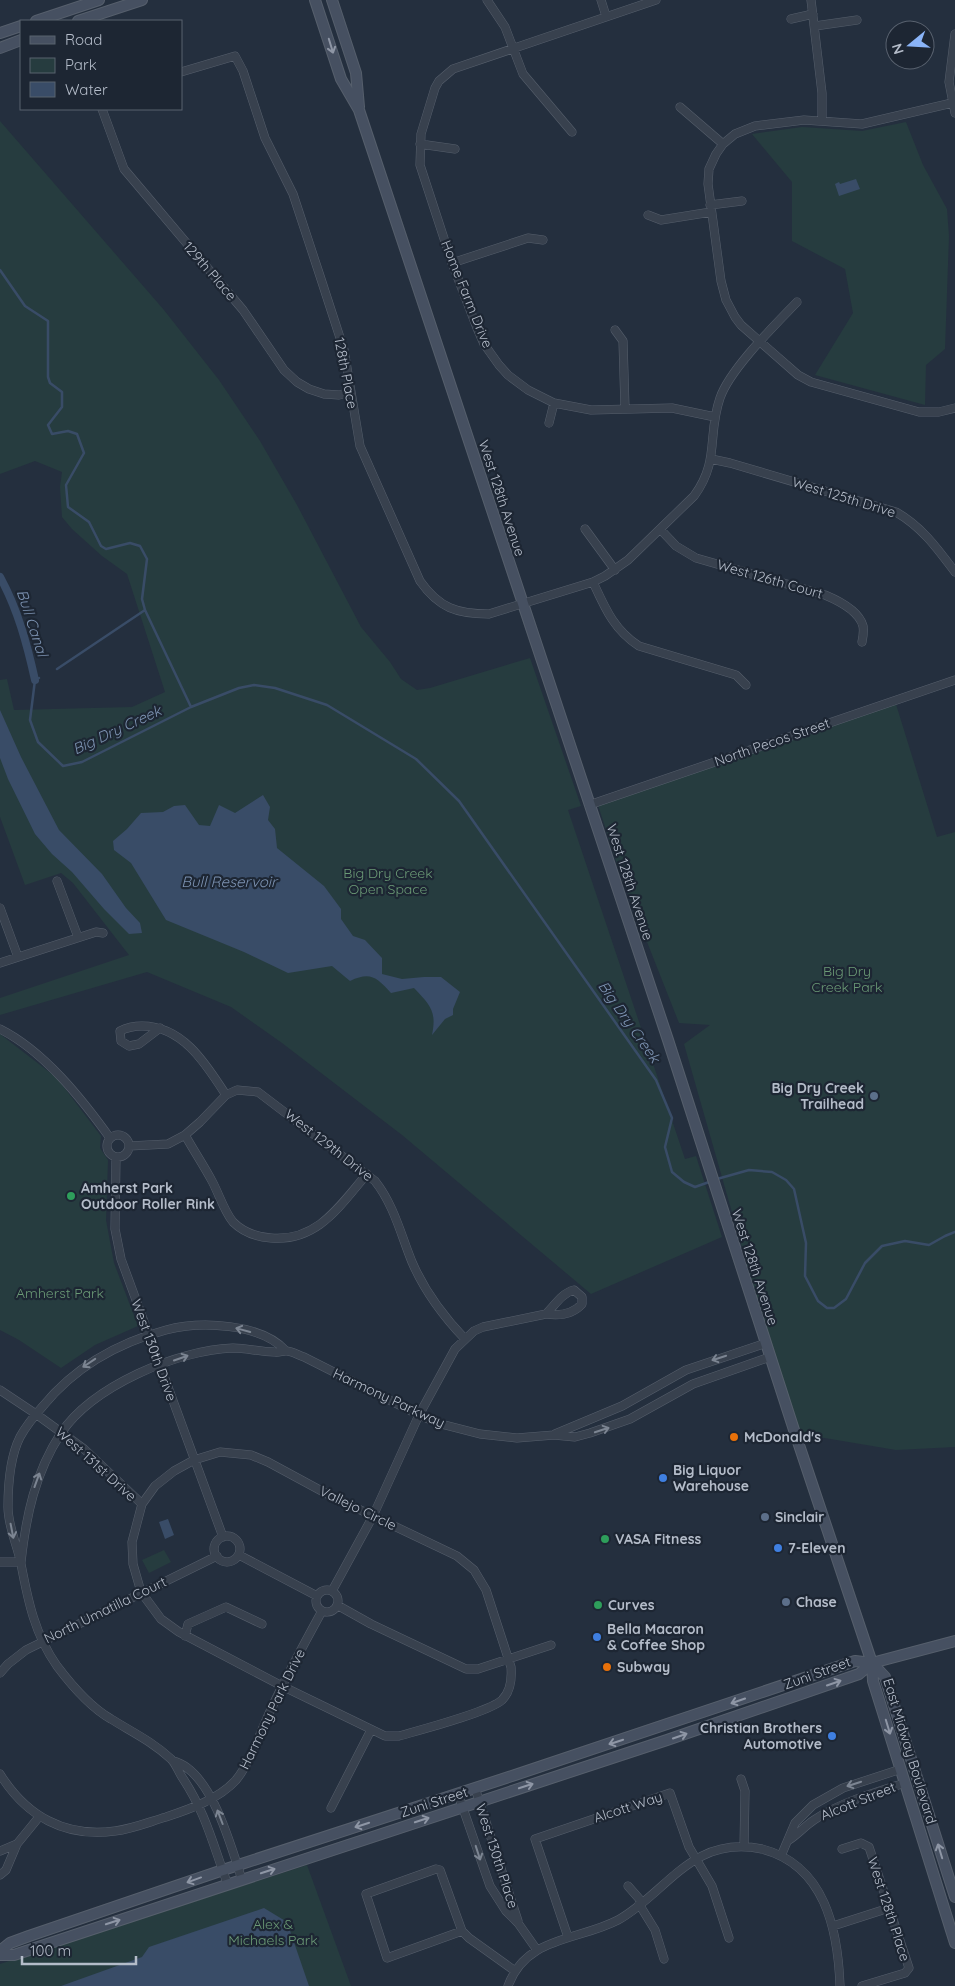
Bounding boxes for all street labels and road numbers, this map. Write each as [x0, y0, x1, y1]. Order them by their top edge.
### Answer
street label: Home Farm Drive [437, 237, 497, 351]
street label: 129th Place [179, 238, 241, 304]
street label: 128th Place [330, 336, 362, 410]
street label: West 128th Avenue [475, 438, 529, 559]
street label: West 125th Drive [790, 473, 898, 521]
street label: West 126th Court [715, 555, 825, 603]
street label: North Pecos Street [712, 714, 832, 770]
street label: West 128th Avenue [603, 822, 657, 943]
street label: West 129th Drive [281, 1105, 377, 1185]
street label: West 128th Avenue [728, 1207, 782, 1328]
street label: West 130th Drive [127, 1296, 181, 1404]
street label: Harmony Parkway [330, 1364, 448, 1432]
street label: West 131st Drive [52, 1423, 140, 1505]
street label: Vallejo Circle [317, 1482, 399, 1534]
street label: North Umatilla Court [41, 1572, 169, 1647]
street label: Harmony Park Drive [235, 1646, 309, 1772]
street label: Zuni Street [781, 1652, 853, 1693]
street label: East Midway Boulevard [879, 1676, 941, 1826]
street label: Alcott Street [818, 1778, 898, 1824]
street label: Zuni Street [398, 1783, 470, 1821]
street label: Alcott Way [591, 1787, 665, 1827]
street label: West 130th Place [472, 1801, 522, 1911]
street label: West 128th Place [864, 1855, 914, 1963]

